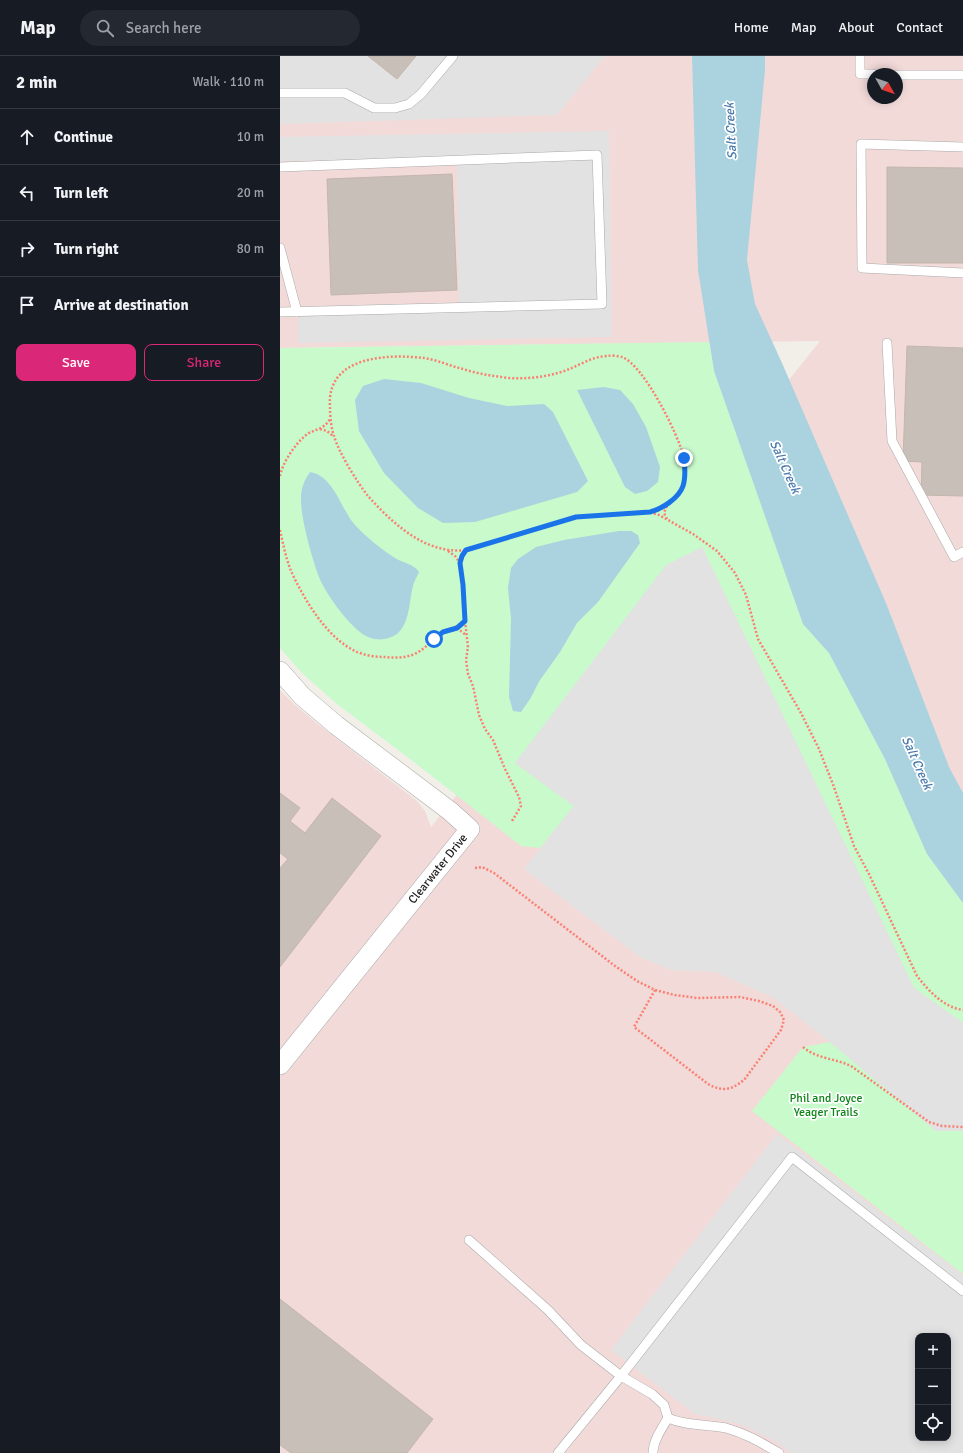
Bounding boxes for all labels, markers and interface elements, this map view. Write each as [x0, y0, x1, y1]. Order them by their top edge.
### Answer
search box [80, 10, 360, 46]
text: Map [20, 16, 56, 40]
icon: search [94, 17, 116, 39]
text: Search here [126, 19, 201, 37]
text: Home [734, 19, 769, 36]
text: Map [791, 19, 816, 36]
text: About [838, 19, 874, 36]
text: Contact [896, 19, 943, 36]
north arrow [867, 68, 903, 104]
text: 2 min [16, 72, 57, 93]
text: Walk · 110 m [193, 74, 264, 90]
water label: Salt Creek [721, 101, 740, 160]
icon: ahead [16, 126, 38, 148]
text: Continue [54, 128, 113, 146]
text: 10 m [237, 129, 264, 145]
icon: left [16, 182, 38, 204]
text: Turn left [54, 184, 108, 202]
text: 20 m [237, 185, 264, 201]
icon: right [16, 238, 38, 260]
text: Turn right [54, 240, 119, 258]
text: 80 m [237, 241, 264, 257]
icon: arrive [16, 294, 38, 316]
text: Arrive at destination [54, 296, 189, 314]
button: Save [16, 344, 136, 381]
button: Share [144, 344, 264, 381]
water label: Salt Creek [766, 438, 804, 498]
route end [675, 449, 693, 467]
route start [425, 630, 443, 648]
water label: Salt Creek [898, 734, 936, 794]
street label: Clearwater Drive [405, 831, 471, 907]
park label: Phil and Joyce Yeager Trails [790, 1091, 862, 1120]
map controls [915, 1333, 951, 1441]
button: + [915, 1333, 951, 1369]
button: − [915, 1369, 951, 1405]
button: locate [915, 1405, 951, 1441]

